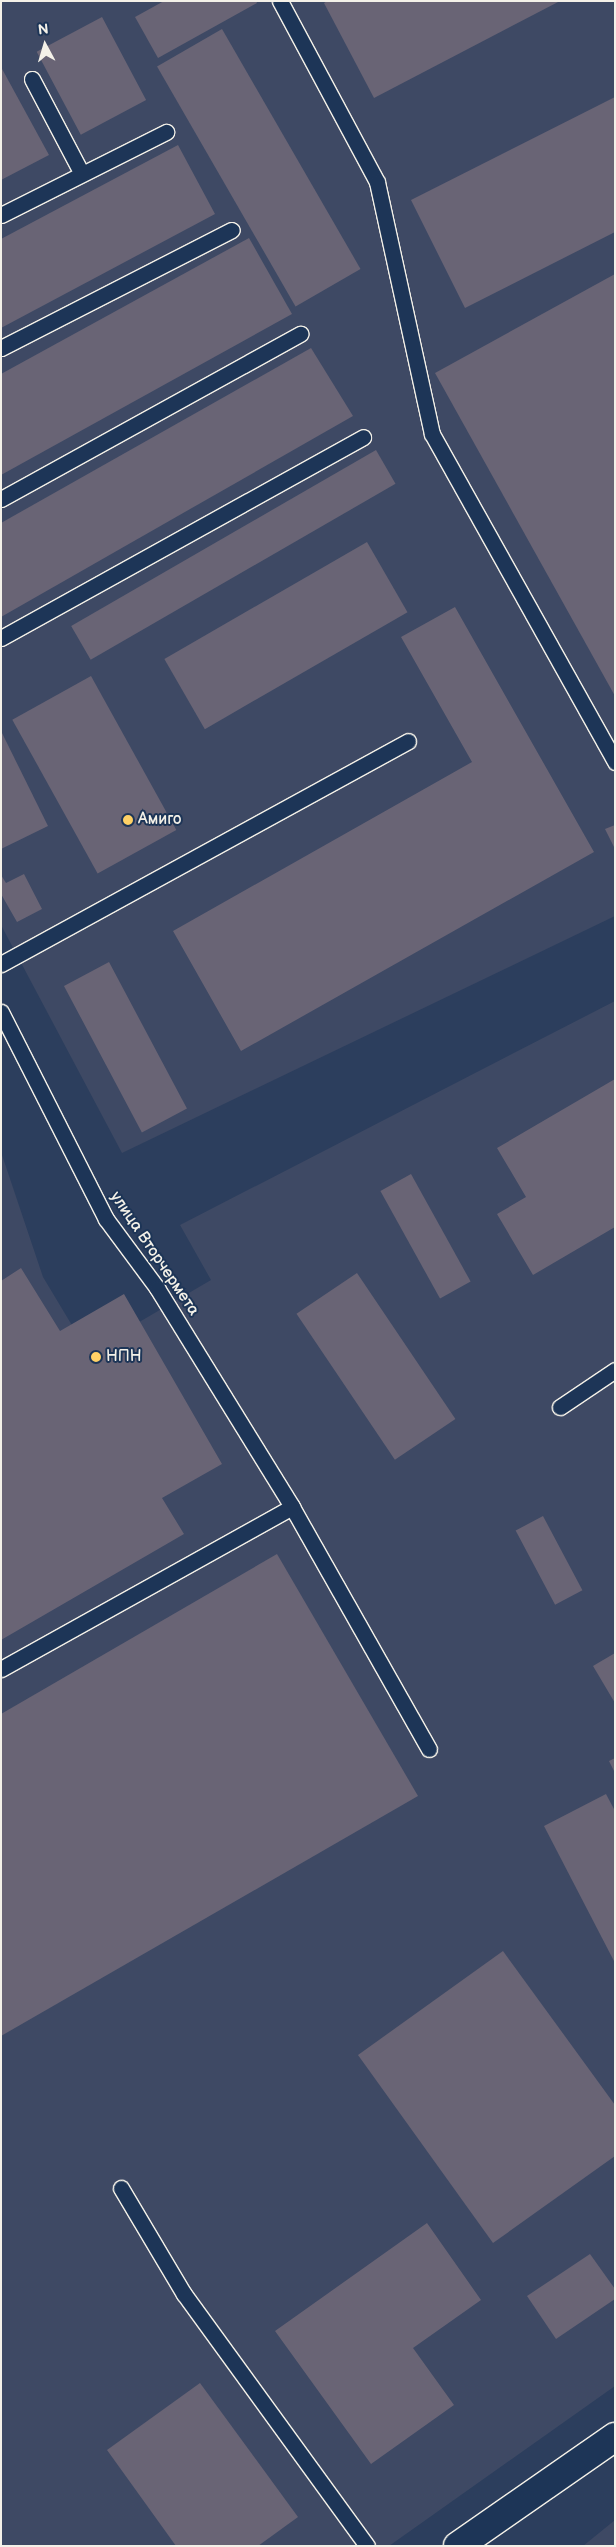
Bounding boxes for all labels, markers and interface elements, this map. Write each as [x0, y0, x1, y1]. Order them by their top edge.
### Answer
north arrow [20, 20, 70, 70]
text: N [37, 21, 49, 39]
place label: Амиго [138, 810, 181, 830]
marker: Амиго [122, 814, 134, 826]
street label: улица Вторчермета [105, 1188, 203, 1320]
place label: НПН [106, 1347, 142, 1367]
marker: НПН [90, 1351, 102, 1363]

